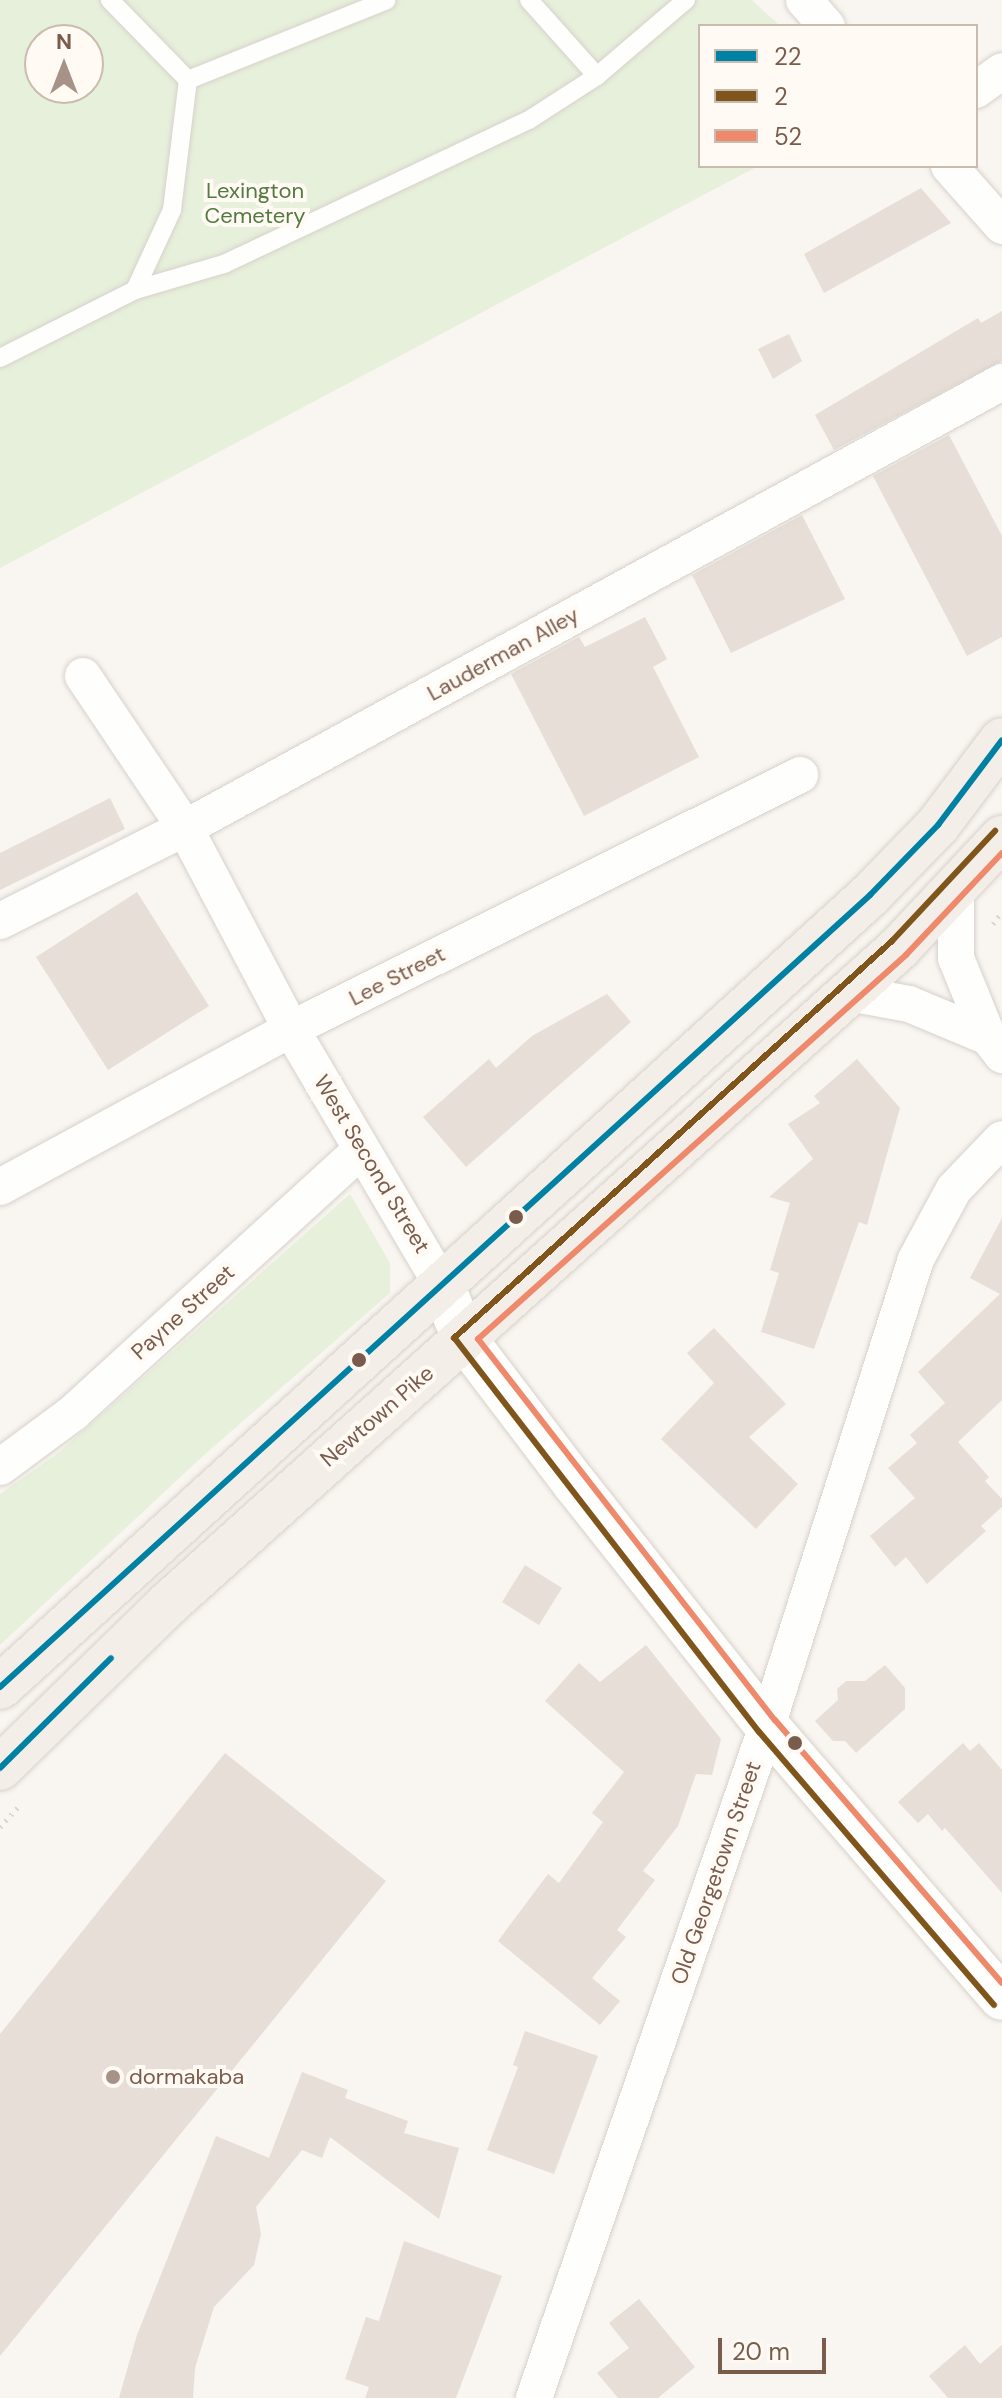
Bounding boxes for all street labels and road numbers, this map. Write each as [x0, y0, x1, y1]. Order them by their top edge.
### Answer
street label: Lauderman Alley [423, 601, 583, 707]
street label: Lee Street [345, 941, 449, 1011]
street label: West Second Street [308, 1070, 436, 1258]
street label: Payne Street [126, 1259, 240, 1365]
street label: Newtown Pike [315, 1360, 439, 1472]
street label: Old Georgetown Street [665, 1758, 767, 1988]

